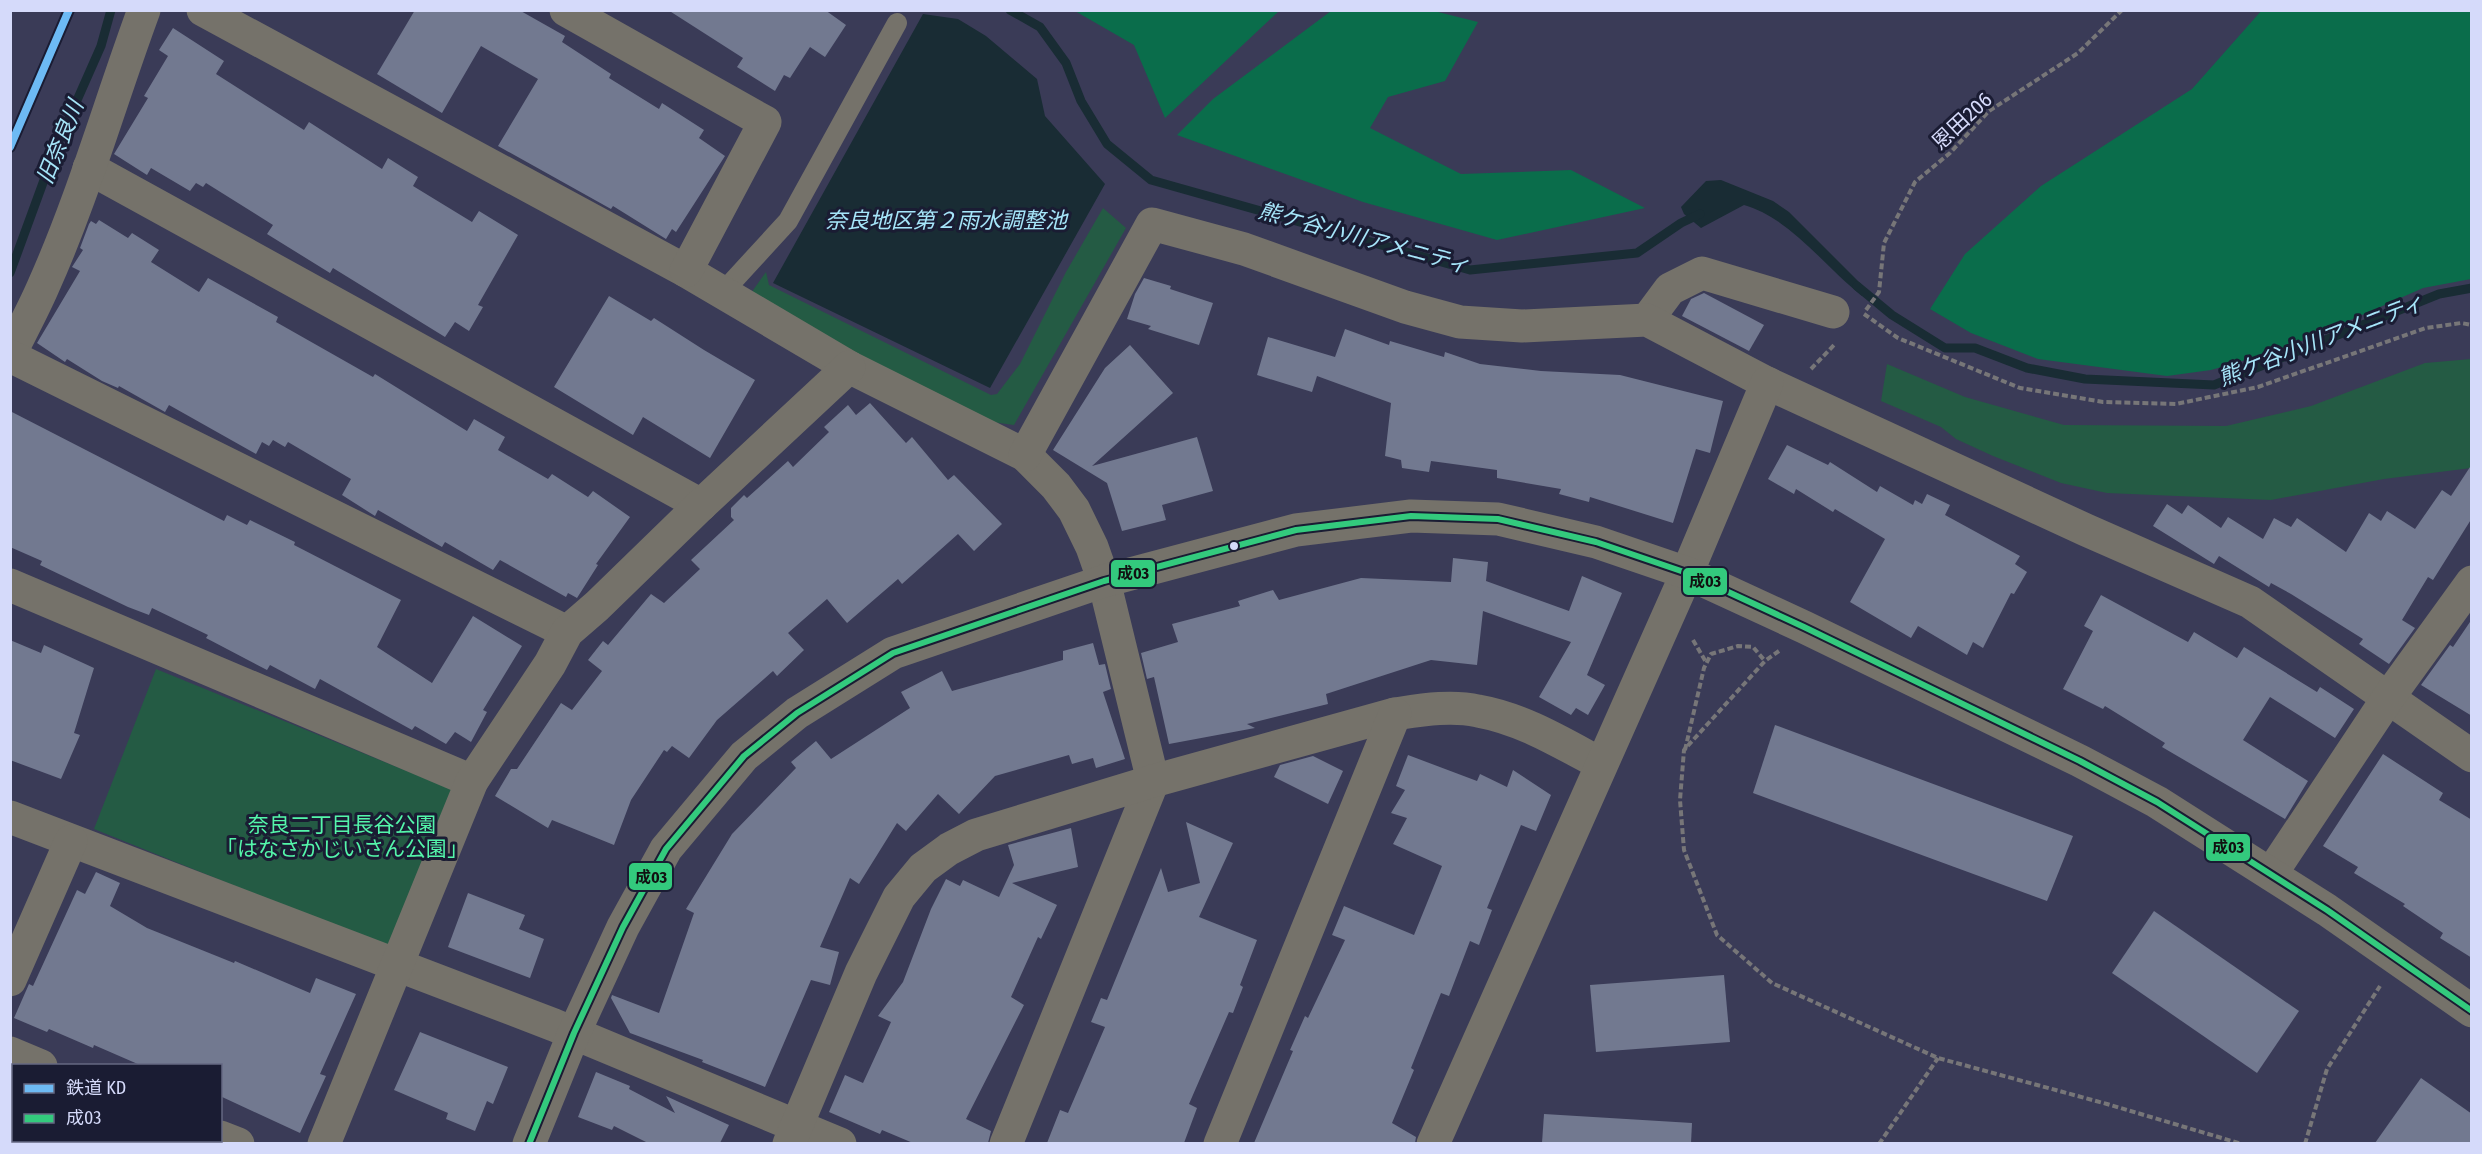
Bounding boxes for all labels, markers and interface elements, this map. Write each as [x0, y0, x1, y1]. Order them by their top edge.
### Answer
street label: 恩田206 [1927, 87, 1997, 155]
water label: 旧奈良川 [31, 94, 90, 188]
water label: 熊ケ谷小川アメニティ [1255, 197, 1473, 279]
water label: 奈良地区第２雨水調整池 [825, 207, 1069, 234]
water label: 熊ケ谷小川アメニティ [2215, 288, 2427, 392]
unlabelled marker [1228, 540, 1240, 552]
line badge: 成03 [1110, 559, 1156, 588]
text: 成03 [1117, 564, 1149, 583]
line badge: 成03 [1682, 567, 1728, 596]
text: 成03 [1689, 572, 1721, 591]
park label: 奈良二丁目長谷公園 「はなさかじいさん公園」 [216, 812, 468, 862]
line badge: 成03 [2205, 833, 2251, 862]
text: 成03 [2212, 838, 2244, 857]
line badge: 成03 [628, 862, 673, 891]
text: 成03 [635, 868, 667, 887]
legend [12, 1064, 222, 1142]
text: 鉄道 KD [66, 1077, 126, 1099]
text: 成03 [66, 1107, 101, 1129]

